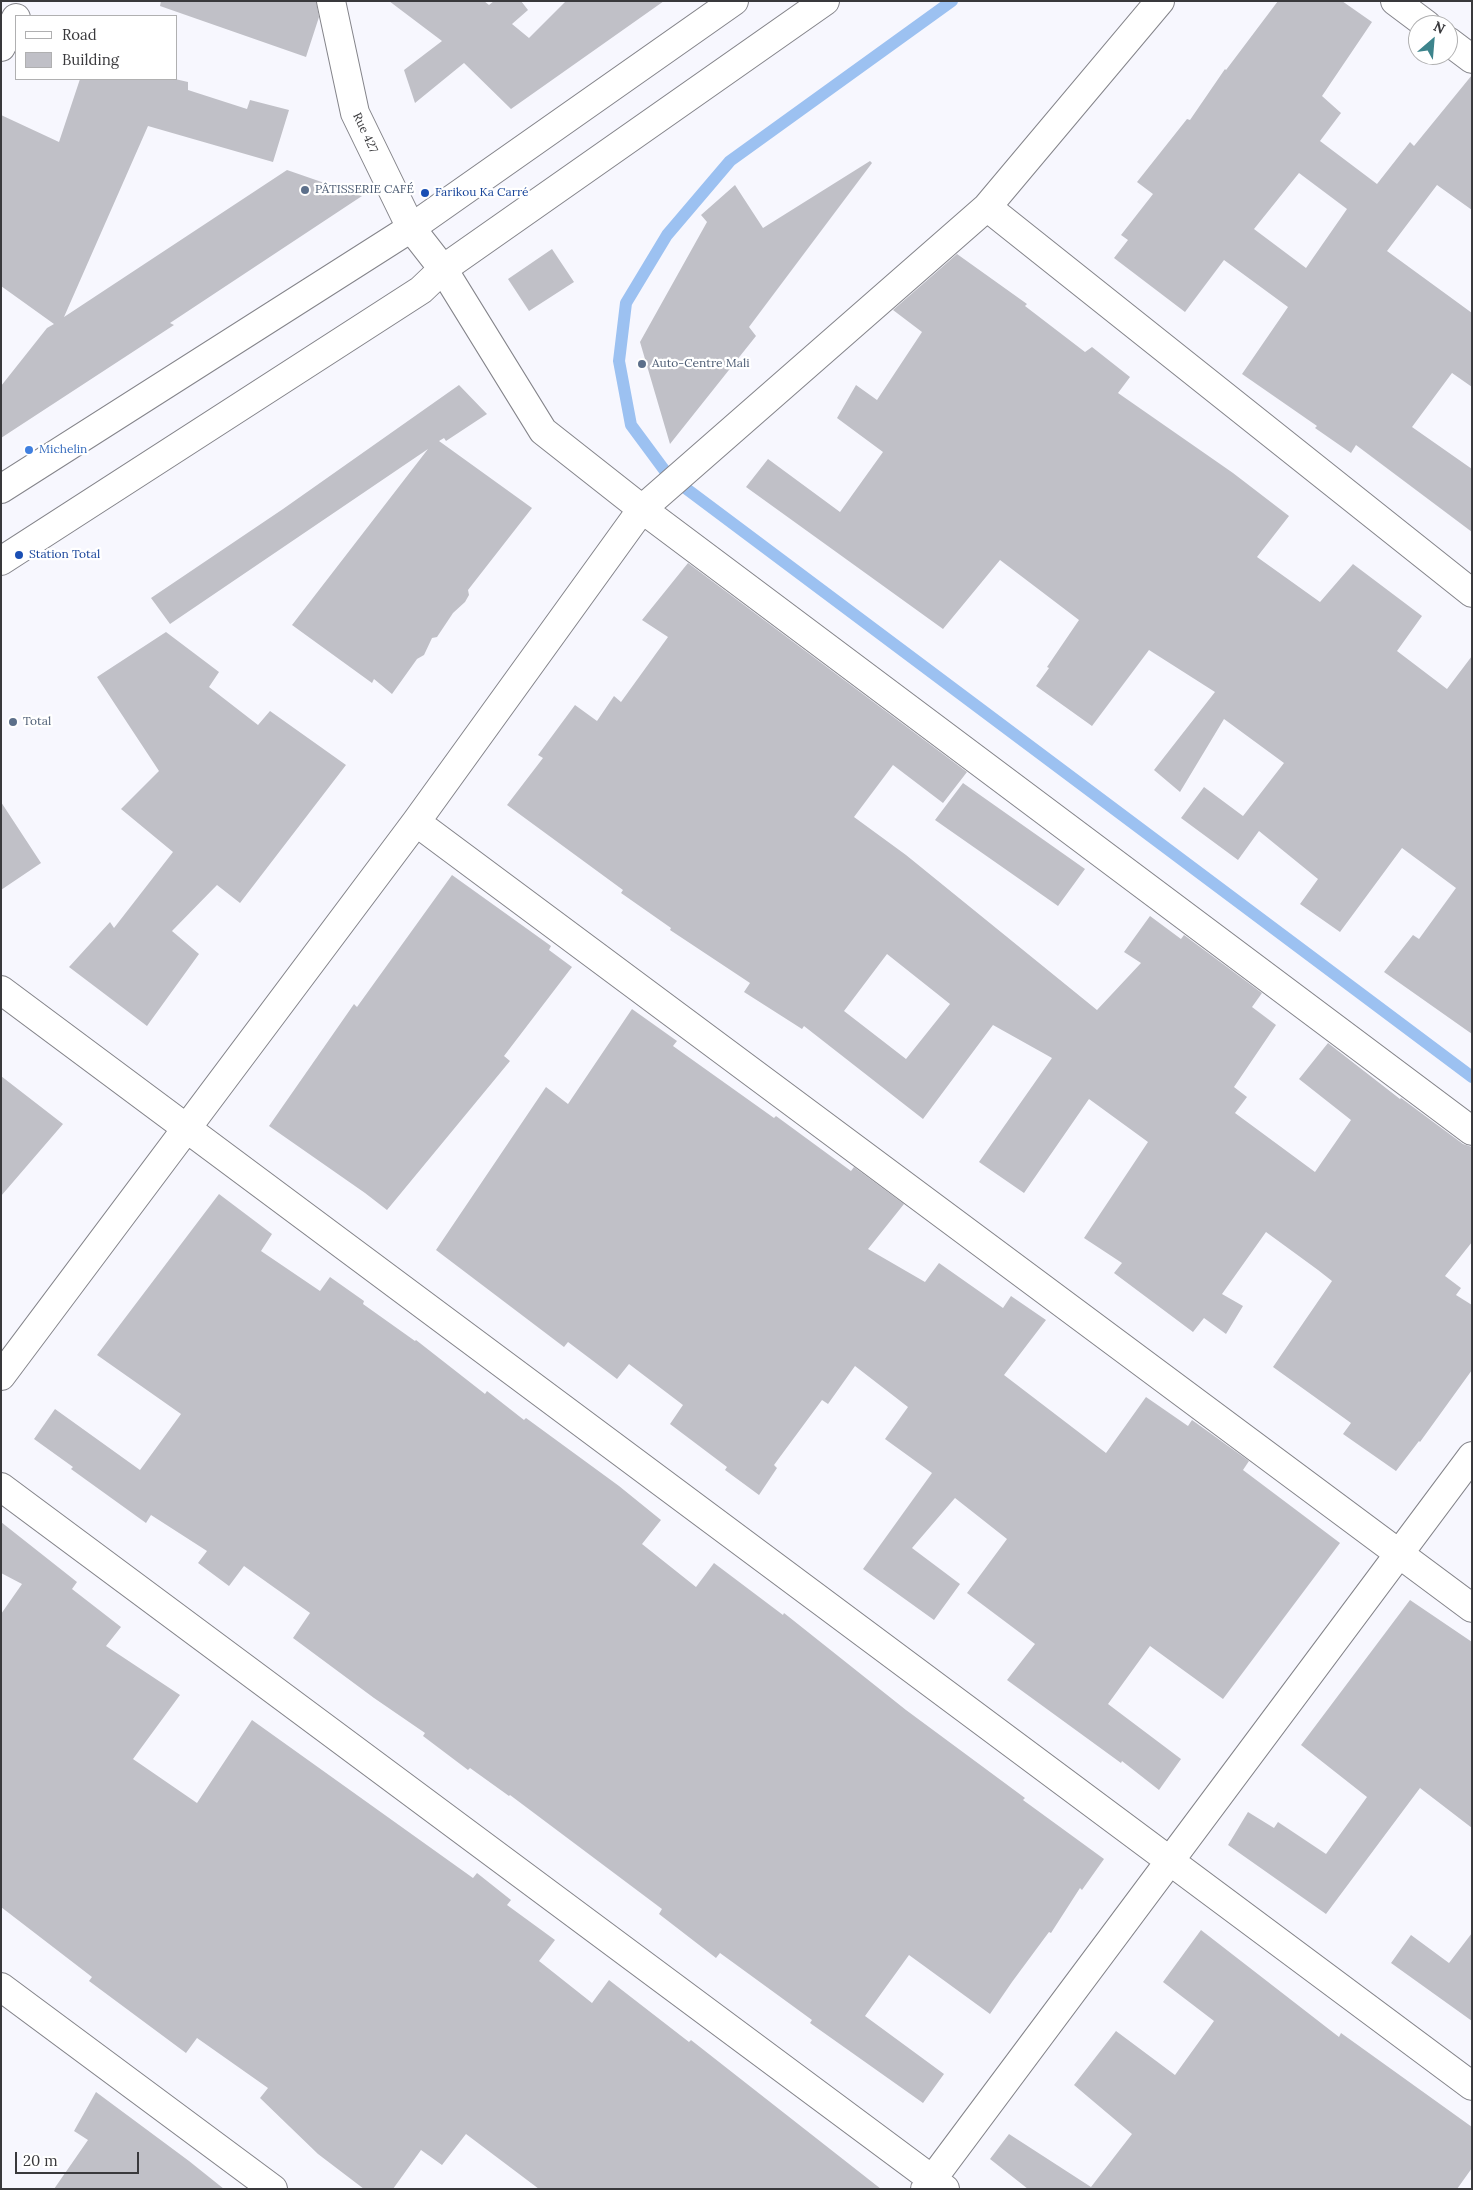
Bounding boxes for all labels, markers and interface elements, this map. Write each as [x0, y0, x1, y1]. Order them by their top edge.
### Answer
legend [15, 15, 178, 80]
north arrow [1408, 15, 1458, 65]
text: N [1430, 17, 1448, 38]
text: Road [62, 25, 97, 44]
text: Building [62, 50, 119, 69]
street label: Rue 427 [349, 111, 381, 155]
place label: PÂTISSERIE CAFÉ [315, 183, 414, 197]
marker: PÂTISSERIE CAFÉ [299, 184, 311, 196]
place label: Farikou Ka Carré [435, 186, 528, 200]
marker: Farikou Ka Carré [419, 187, 431, 199]
place label: Auto-Centre Mali [652, 357, 750, 371]
marker: Auto-Centre Mali [636, 358, 648, 370]
place label: Michelin [39, 443, 87, 457]
marker: Michelin [23, 444, 35, 456]
place label: Station Total [29, 548, 100, 562]
marker: Station Total [13, 549, 25, 561]
place label: Total [23, 715, 51, 729]
marker: Total [7, 716, 19, 728]
scale bar [18, 2142, 141, 2174]
text: 20 m [23, 2151, 58, 2170]

